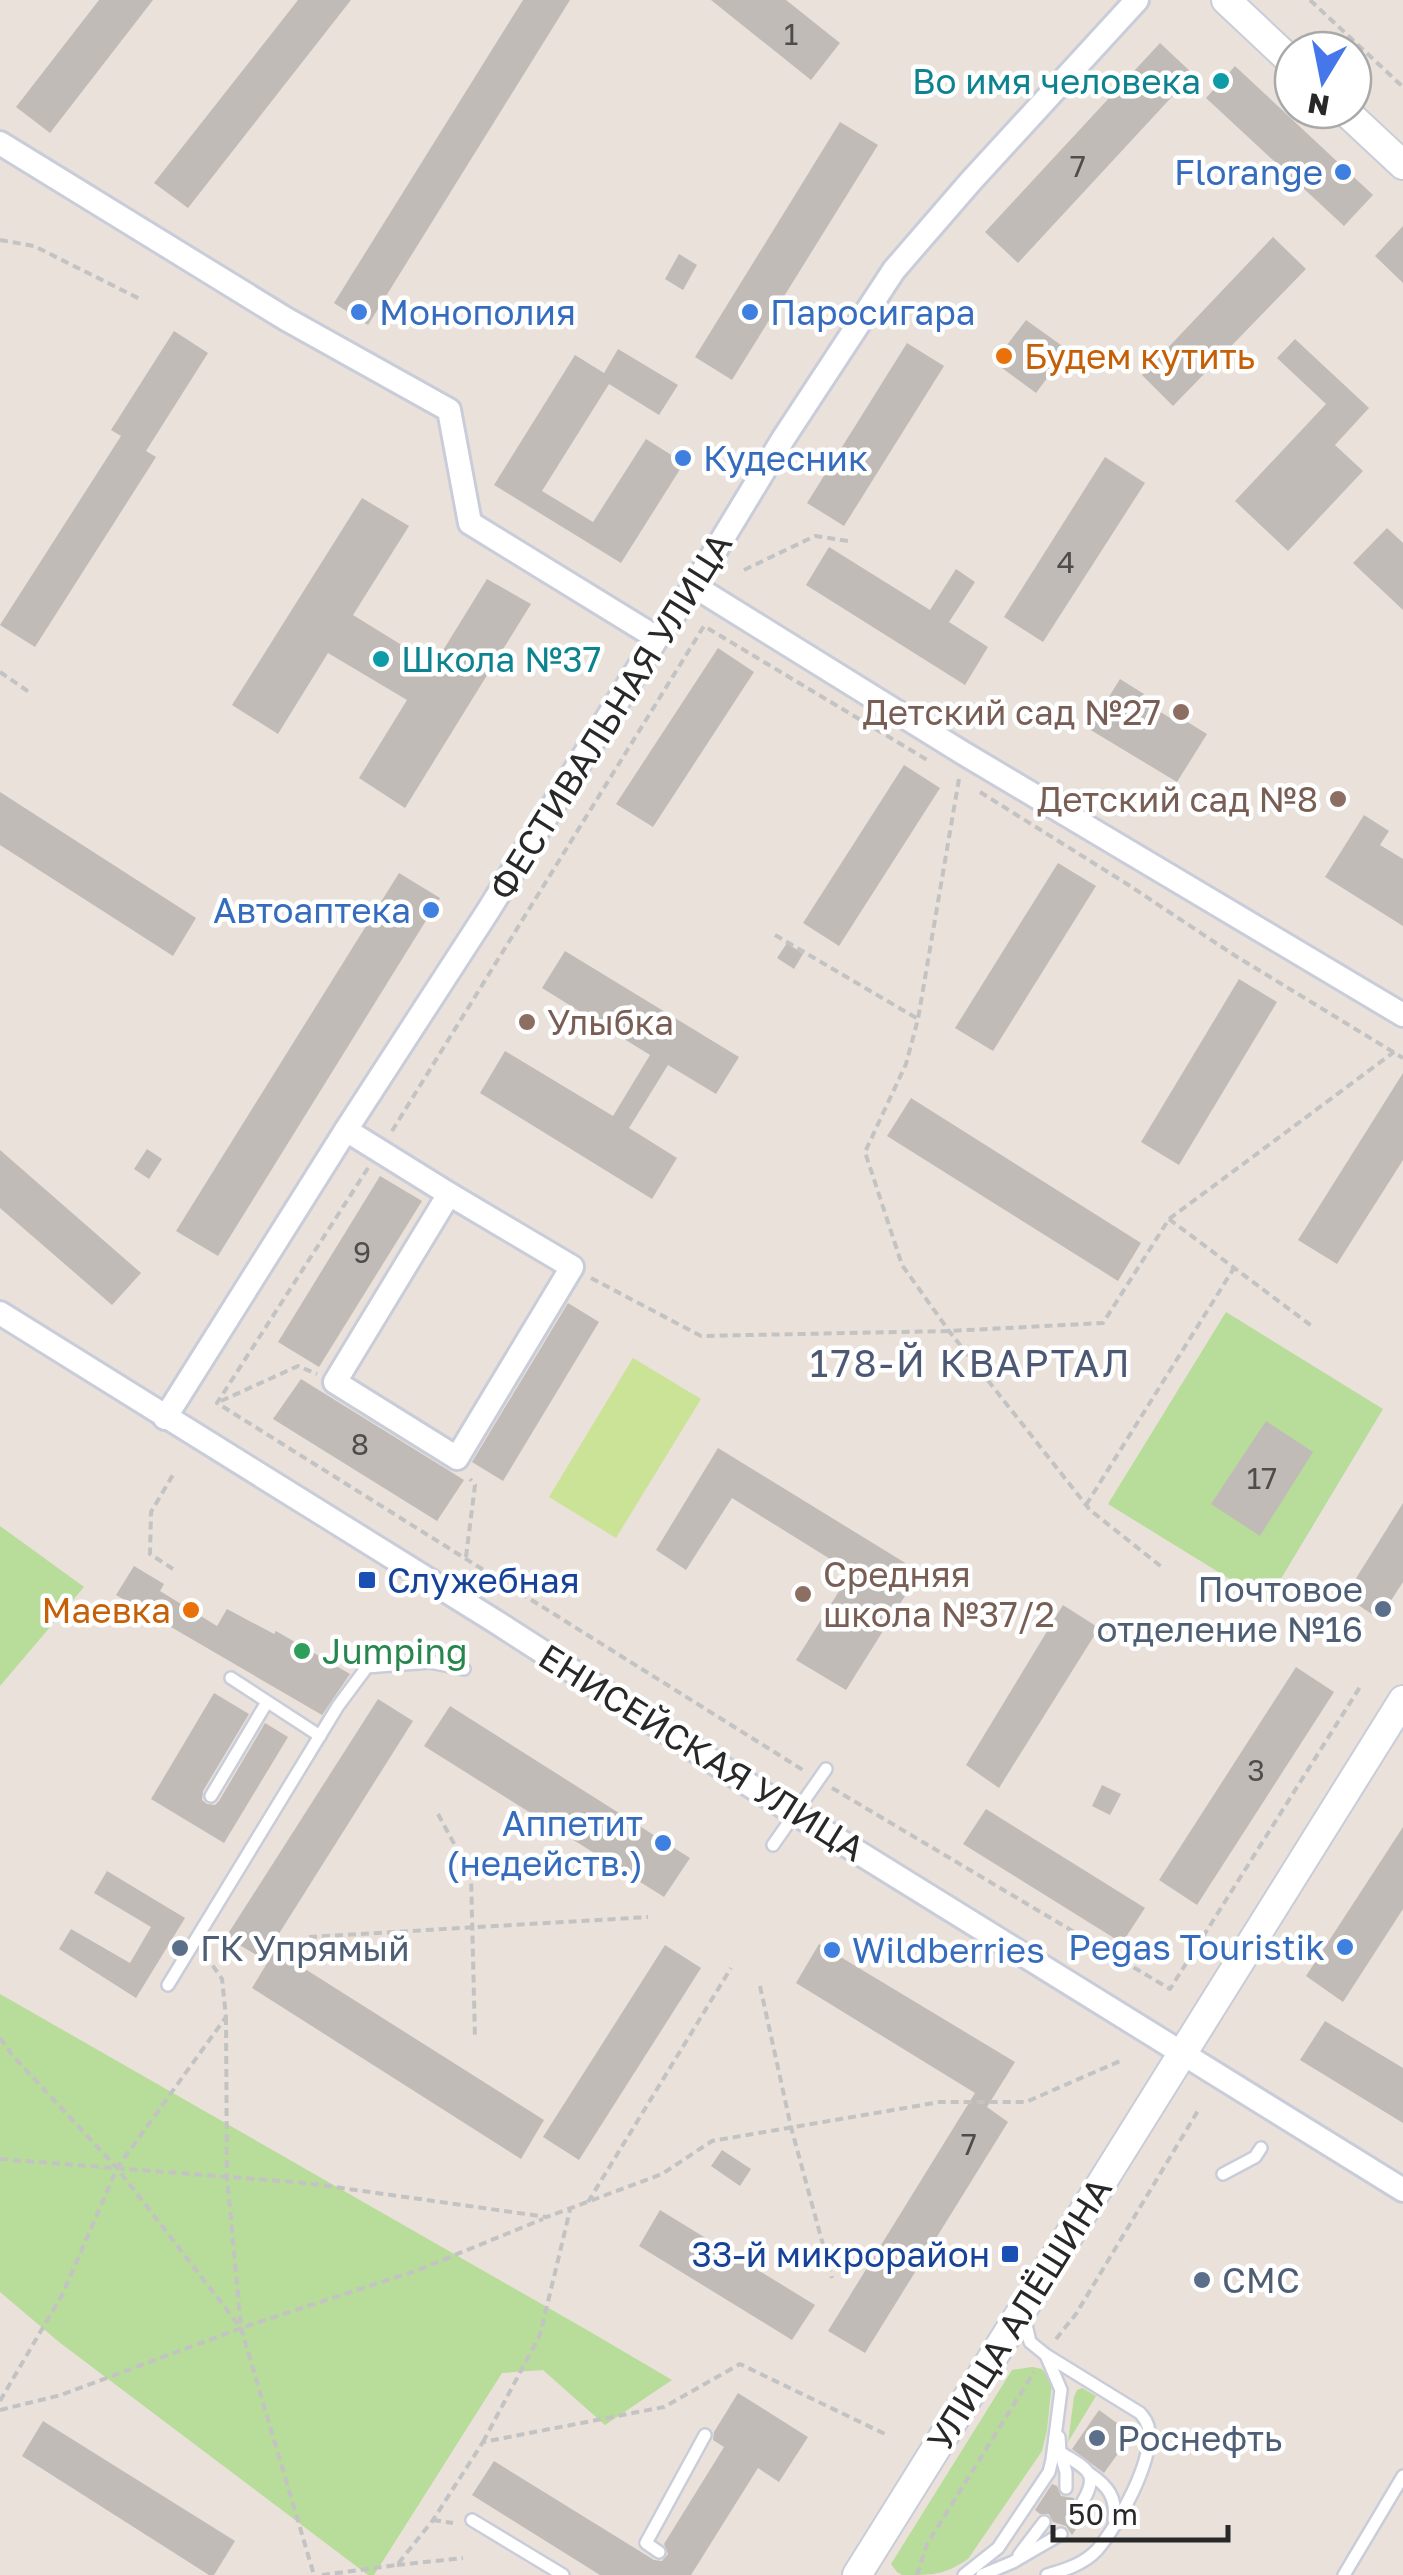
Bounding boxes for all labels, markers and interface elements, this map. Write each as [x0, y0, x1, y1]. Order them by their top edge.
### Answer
house number: 1 [784, 16, 798, 52]
north arrow [1273, 30, 1373, 130]
place label: Во имя человека [912, 60, 1201, 102]
marker: Во имя человека [1210, 70, 1232, 92]
text: N [1305, 87, 1332, 123]
house number: 7 [1070, 148, 1086, 184]
place label: Florange [1174, 151, 1323, 193]
marker: Florange [1332, 161, 1354, 183]
place label: Монополия [379, 291, 576, 333]
place label: Паросигара [770, 291, 975, 333]
marker: Монополия [348, 301, 370, 323]
marker: Паросигара [739, 301, 761, 323]
place label: Будем кутить [1024, 335, 1255, 377]
marker: Будем кутить [993, 345, 1015, 367]
place label: Кудесник [703, 437, 868, 479]
marker: Кудесник [672, 447, 694, 469]
street label: ФЕСТИВАЛЬНАЯ УЛИЦА [480, 525, 740, 907]
house number: 4 [1057, 544, 1075, 580]
place label: Школа №37 [401, 638, 601, 680]
marker: Школа №37 [370, 648, 392, 670]
place label: Детский сад №27 [862, 691, 1161, 733]
marker: Детский сад №27 [1170, 701, 1192, 723]
place label: Детский сад №8 [1037, 778, 1318, 820]
marker: Детский сад №8 [1327, 788, 1349, 810]
place label: Автоаптека [213, 889, 411, 931]
marker: Автоаптека [420, 899, 442, 921]
place label: Улыбка [547, 1001, 674, 1043]
marker: Улыбка [516, 1011, 538, 1033]
house number: 9 [353, 1234, 371, 1270]
district label: 178-Й КВАРТАЛ [810, 1340, 1132, 1385]
house number: 8 [351, 1426, 369, 1462]
house number: 17 [1247, 1460, 1277, 1496]
place label: Средняя школа №37/2 [823, 1553, 1055, 1635]
place label: Служебная [387, 1559, 580, 1601]
place label: Почтовое отделение №16 [1096, 1568, 1363, 1650]
marker: Служебная [356, 1569, 378, 1591]
marker: Средняя школа №37/2 [792, 1583, 814, 1605]
place label: Маевка [41, 1589, 171, 1631]
marker: Почтовое отделение №16 [1372, 1598, 1394, 1620]
marker: Маевка [180, 1599, 202, 1621]
place label: Jumping [322, 1630, 468, 1672]
street label: ЕНИСЕЙСКАЯ УЛИЦА [532, 1635, 872, 1869]
marker: Jumping [291, 1640, 313, 1662]
house number: 3 [1247, 1752, 1265, 1788]
place label: Аппетит (недейств.) [446, 1802, 643, 1884]
marker: Аппетит (недейств.) [652, 1832, 674, 1854]
place label: Pegas Touristik [1068, 1926, 1325, 1968]
place label: ГК Упрямый [200, 1927, 409, 1969]
place label: Wildberries [852, 1929, 1045, 1971]
marker: Pegas Touristik [1334, 1936, 1356, 1958]
marker: ГК Упрямый [169, 1937, 191, 1959]
marker: Wildberries [821, 1939, 843, 1961]
house number: 7 [961, 2126, 977, 2162]
street label: УЛИЦА АЛЁШИНА [918, 2170, 1120, 2458]
place label: 33-й микрорайон [691, 2233, 990, 2275]
marker: 33-й микрорайон [999, 2243, 1021, 2265]
place label: СМС [1222, 2259, 1300, 2301]
marker: СМС [1191, 2269, 1213, 2291]
place label: Роснефть [1117, 2417, 1282, 2459]
marker: Роснефть [1086, 2427, 1108, 2449]
scale bar [1053, 2480, 1228, 2542]
text: 50 m [1068, 2496, 1138, 2532]

